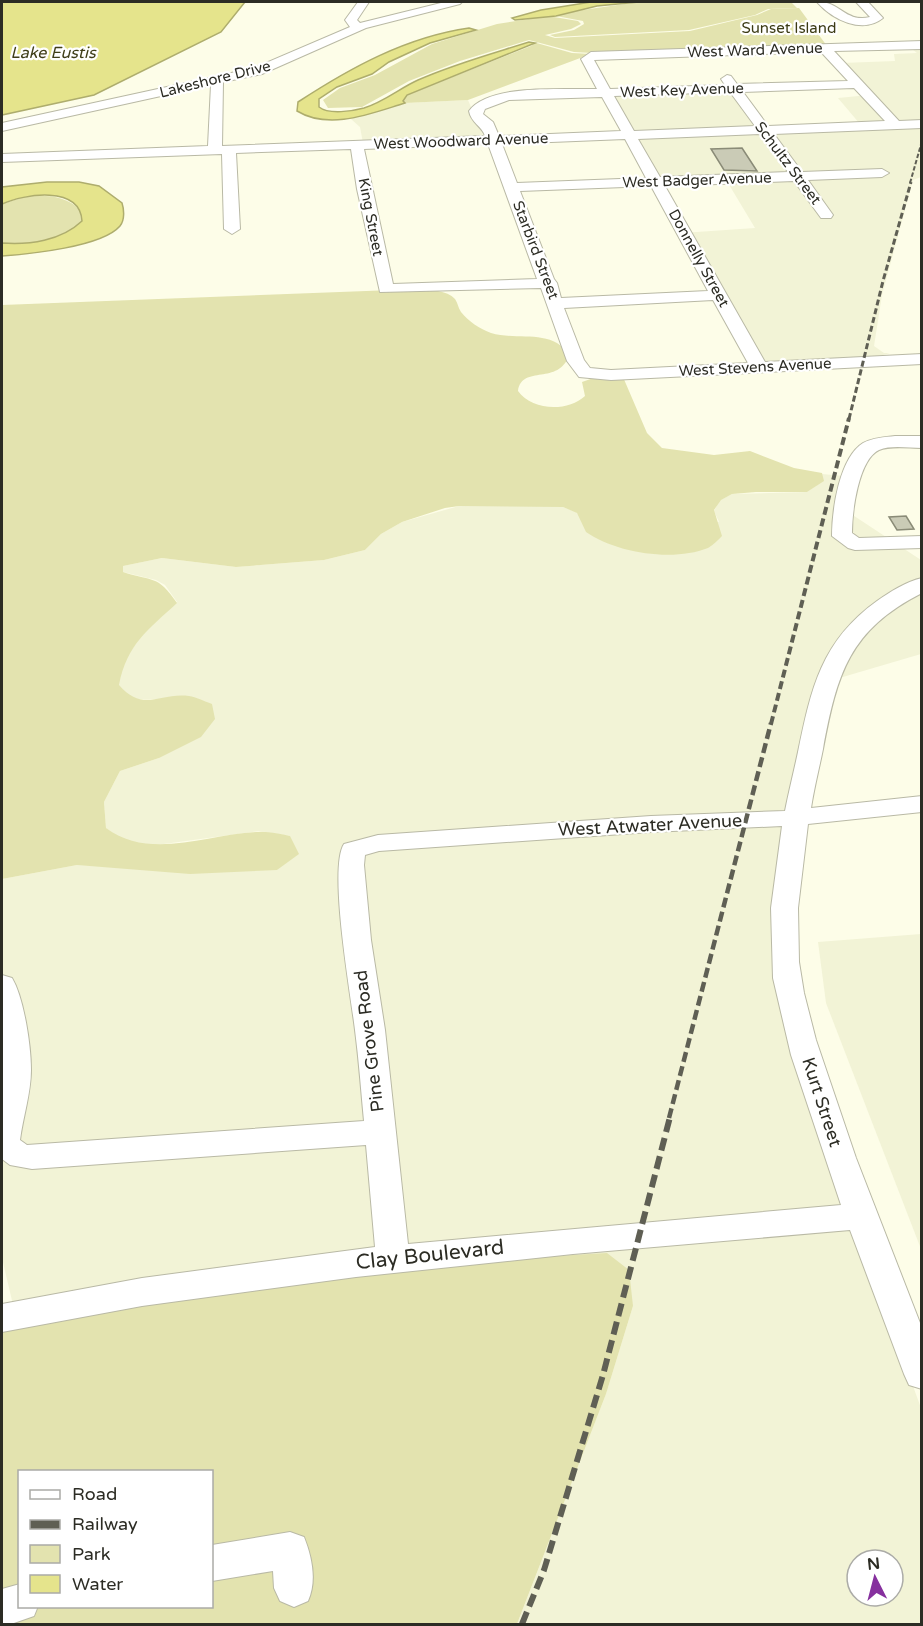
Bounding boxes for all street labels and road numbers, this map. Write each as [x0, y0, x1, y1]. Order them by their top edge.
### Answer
street label: West Ward Avenue [687, 39, 823, 61]
street label: Lakeshore Drive [158, 56, 272, 102]
street label: West Key Avenue [620, 79, 744, 101]
street label: Schultz Street [751, 118, 825, 208]
street label: West Woodward Avenue [373, 129, 549, 153]
street label: West Badger Avenue [622, 168, 772, 192]
street label: King Street [355, 176, 387, 258]
street label: Starbird Street [509, 198, 563, 302]
street label: Donnelly Street [665, 206, 733, 310]
street label: West Stevens Avenue [678, 354, 832, 380]
street label: West Atwater Avenue [557, 809, 743, 841]
street label: Pine Grove Road [349, 969, 389, 1113]
street label: Kurt Street [797, 1054, 847, 1150]
street label: Clay Boulevard [355, 1235, 505, 1275]

